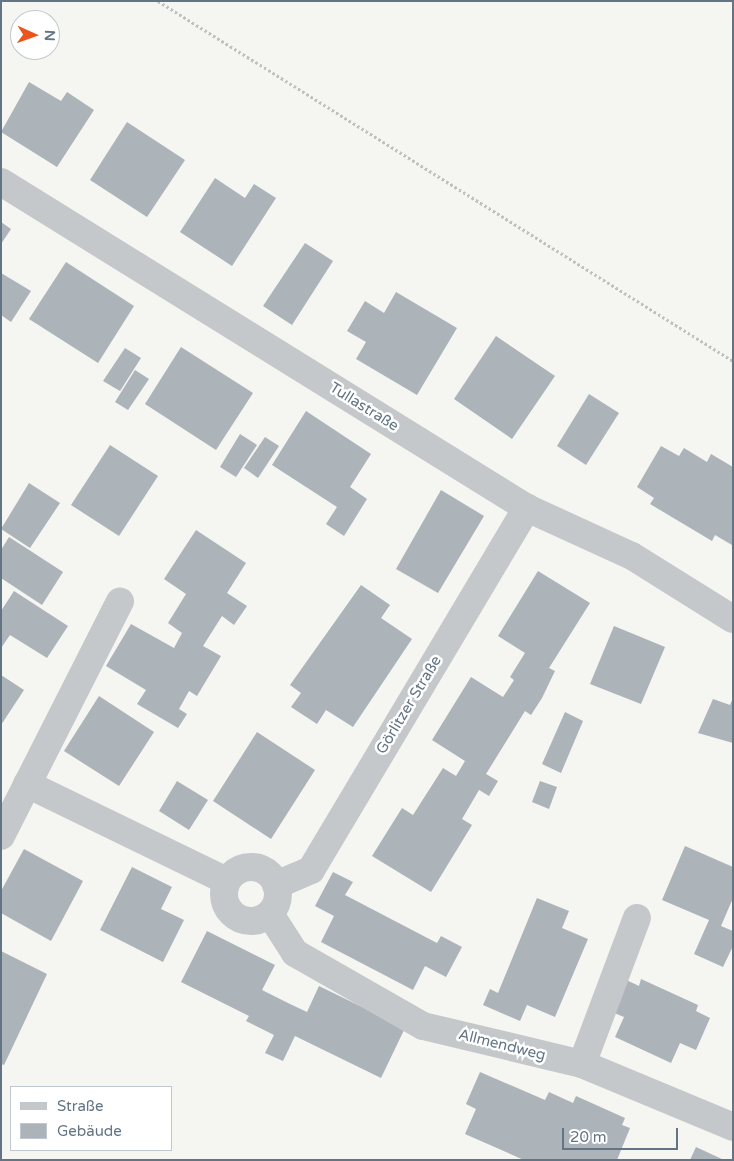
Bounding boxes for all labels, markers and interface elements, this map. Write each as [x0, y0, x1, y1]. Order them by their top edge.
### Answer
north arrow [10, 10, 60, 60]
text: N [41, 30, 58, 41]
street label: Tullastraße [326, 379, 402, 435]
street label: Görlitzer Straße [373, 653, 445, 757]
street label: Allmendweg [457, 1025, 547, 1065]
legend [10, 1086, 172, 1151]
text: Straße [57, 1097, 103, 1115]
scale bar [564, 1118, 680, 1150]
text: Gebäude [57, 1122, 122, 1140]
text: 20 m [570, 1128, 607, 1146]

